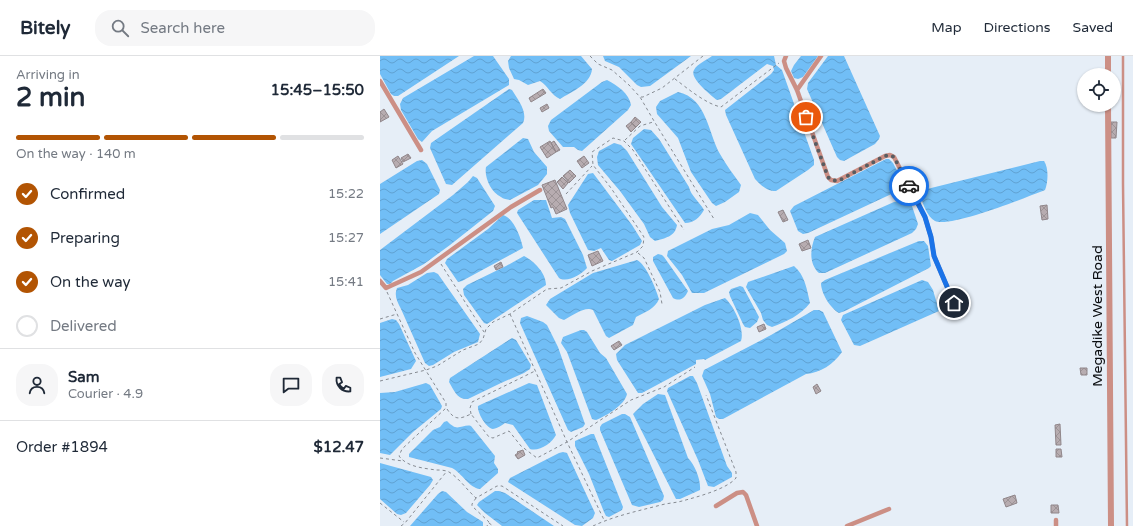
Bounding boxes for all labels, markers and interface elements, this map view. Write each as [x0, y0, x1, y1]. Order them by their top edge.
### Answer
search box [95, 10, 375, 46]
text: Bitely [20, 17, 71, 39]
icon: search [109, 17, 131, 39]
text: Search here [141, 19, 225, 37]
text: Map [931, 19, 962, 36]
text: Directions [984, 19, 1051, 36]
text: Saved [1073, 19, 1113, 36]
text: Arriving in [16, 67, 80, 83]
map controls [1077, 68, 1121, 112]
button: locate [1077, 68, 1121, 112]
text: 15:45–15:50 [271, 81, 364, 99]
text: 2 min [16, 82, 85, 113]
pin [789, 100, 823, 134]
icon: bag [795, 106, 817, 128]
text: On the way · 140 m [16, 146, 136, 162]
courier [889, 166, 929, 206]
icon: car [898, 175, 920, 197]
icon: check [16, 183, 38, 205]
text: Confirmed [50, 185, 125, 203]
text: 15:22 [328, 186, 364, 202]
icon: check [16, 227, 38, 249]
text: Preparing [50, 229, 120, 247]
text: 15:27 [328, 230, 364, 246]
street label: Megadike West Road [1089, 245, 1106, 387]
icon: check [16, 271, 38, 293]
text: On the way [50, 273, 130, 291]
text: 15:41 [328, 274, 364, 290]
pin [937, 286, 971, 320]
icon: home [943, 292, 965, 314]
text: Delivered [50, 317, 117, 335]
button: person [16, 364, 58, 406]
button: chat [270, 364, 312, 406]
button: phone [322, 364, 364, 406]
text: Sam [68, 368, 99, 386]
text: Courier · 4.9 [68, 386, 143, 402]
text: Order #1894 [16, 438, 108, 456]
text: $12.47 [313, 438, 364, 456]

